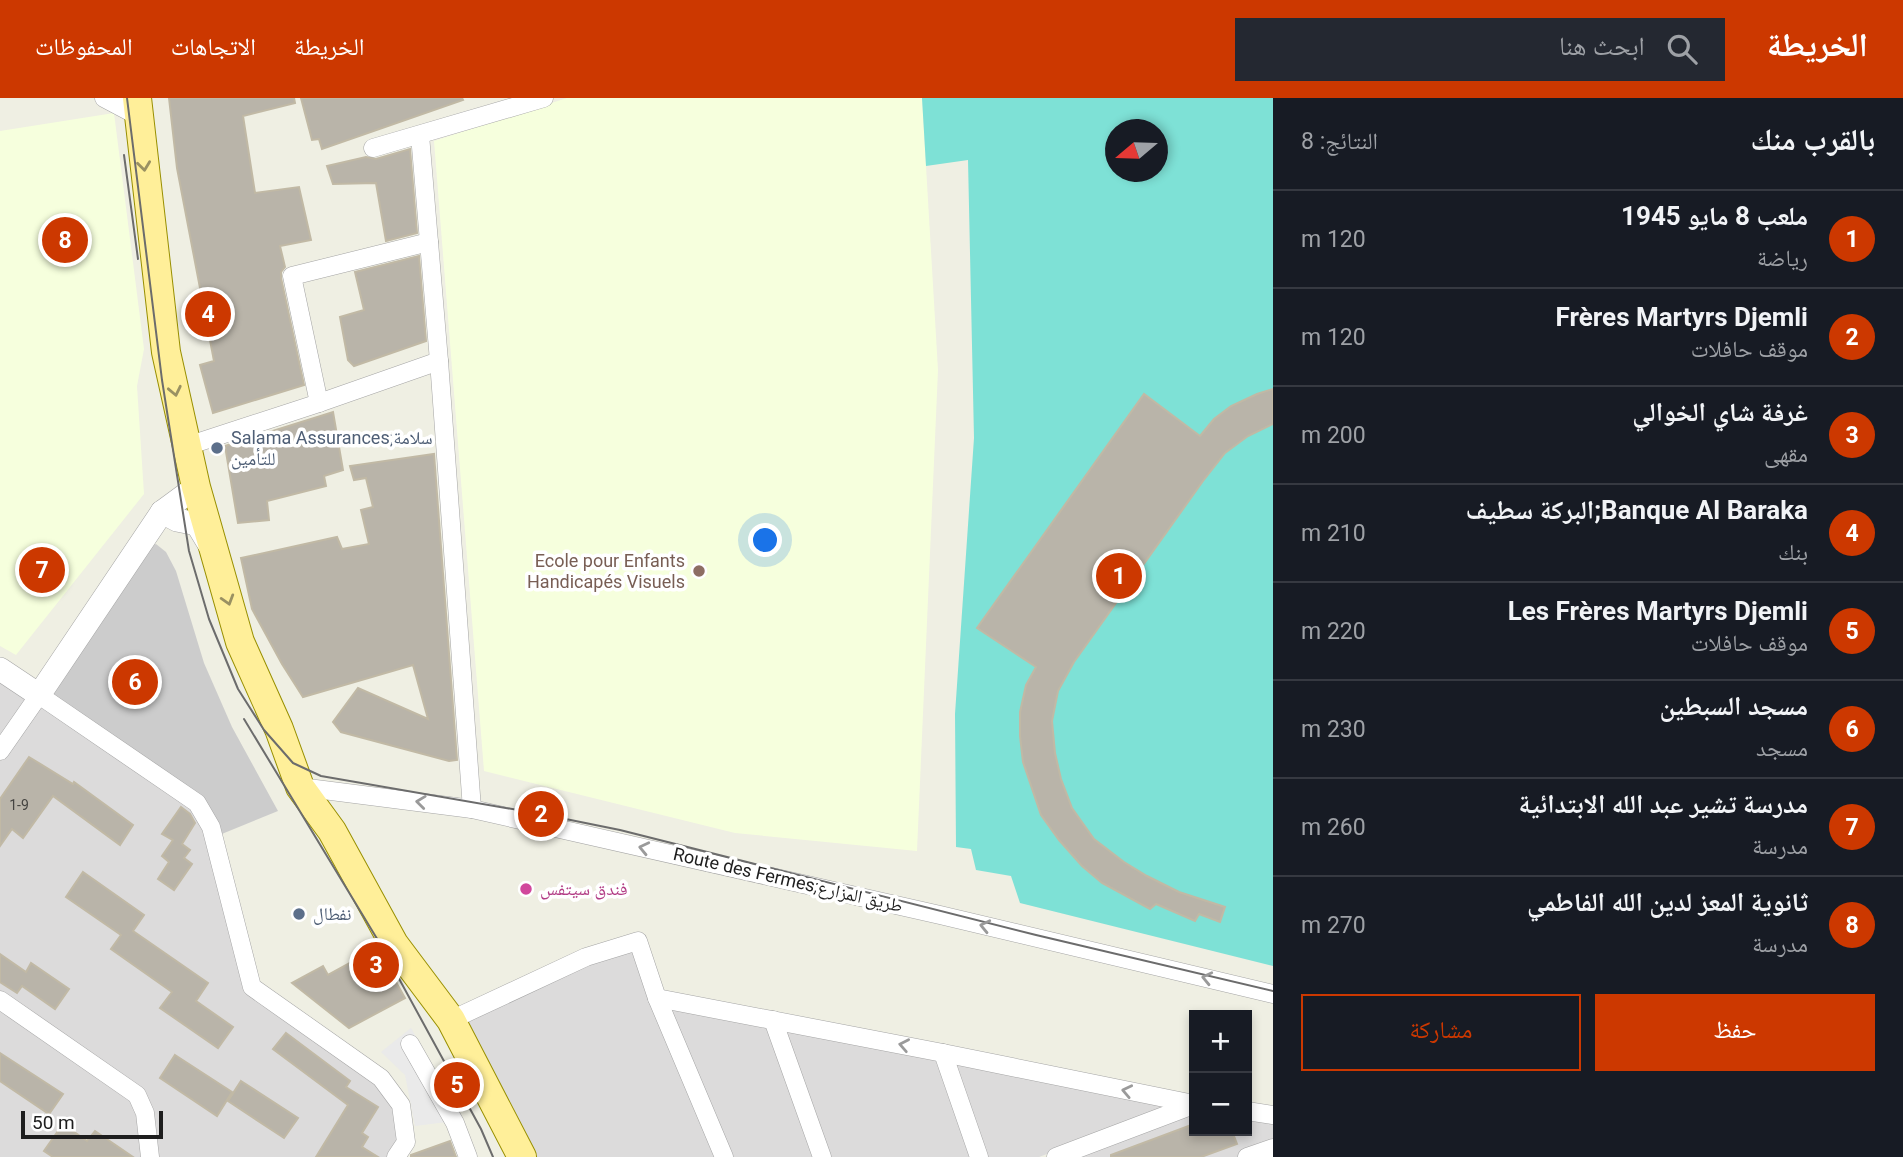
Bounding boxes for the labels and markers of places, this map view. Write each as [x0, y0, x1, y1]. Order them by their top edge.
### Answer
pin: 8 [42, 214, 88, 266]
pin: 4 [185, 288, 231, 340]
place label: Salama Assurances;سلامة للتأمين [231, 427, 433, 470]
marker: Salama Assurances;سلامة للتأمين [209, 440, 225, 456]
pin: 7 [19, 544, 65, 596]
place label: Ecole pour Enfants Handicapés Visuels [527, 550, 685, 592]
pin: 1 [1096, 550, 1142, 602]
marker: Ecole pour Enfants Handicapés Visuels [691, 563, 707, 579]
pin: 6 [112, 656, 158, 708]
pin: 2 [518, 788, 564, 840]
place label: فندق سيتفس [540, 878, 628, 900]
marker: فندق سيتفس [518, 881, 534, 897]
place label: نفطال [313, 903, 352, 925]
marker: نفطال [291, 906, 307, 922]
pin: 3 [353, 939, 399, 991]
pin: 5 [434, 1059, 480, 1111]

